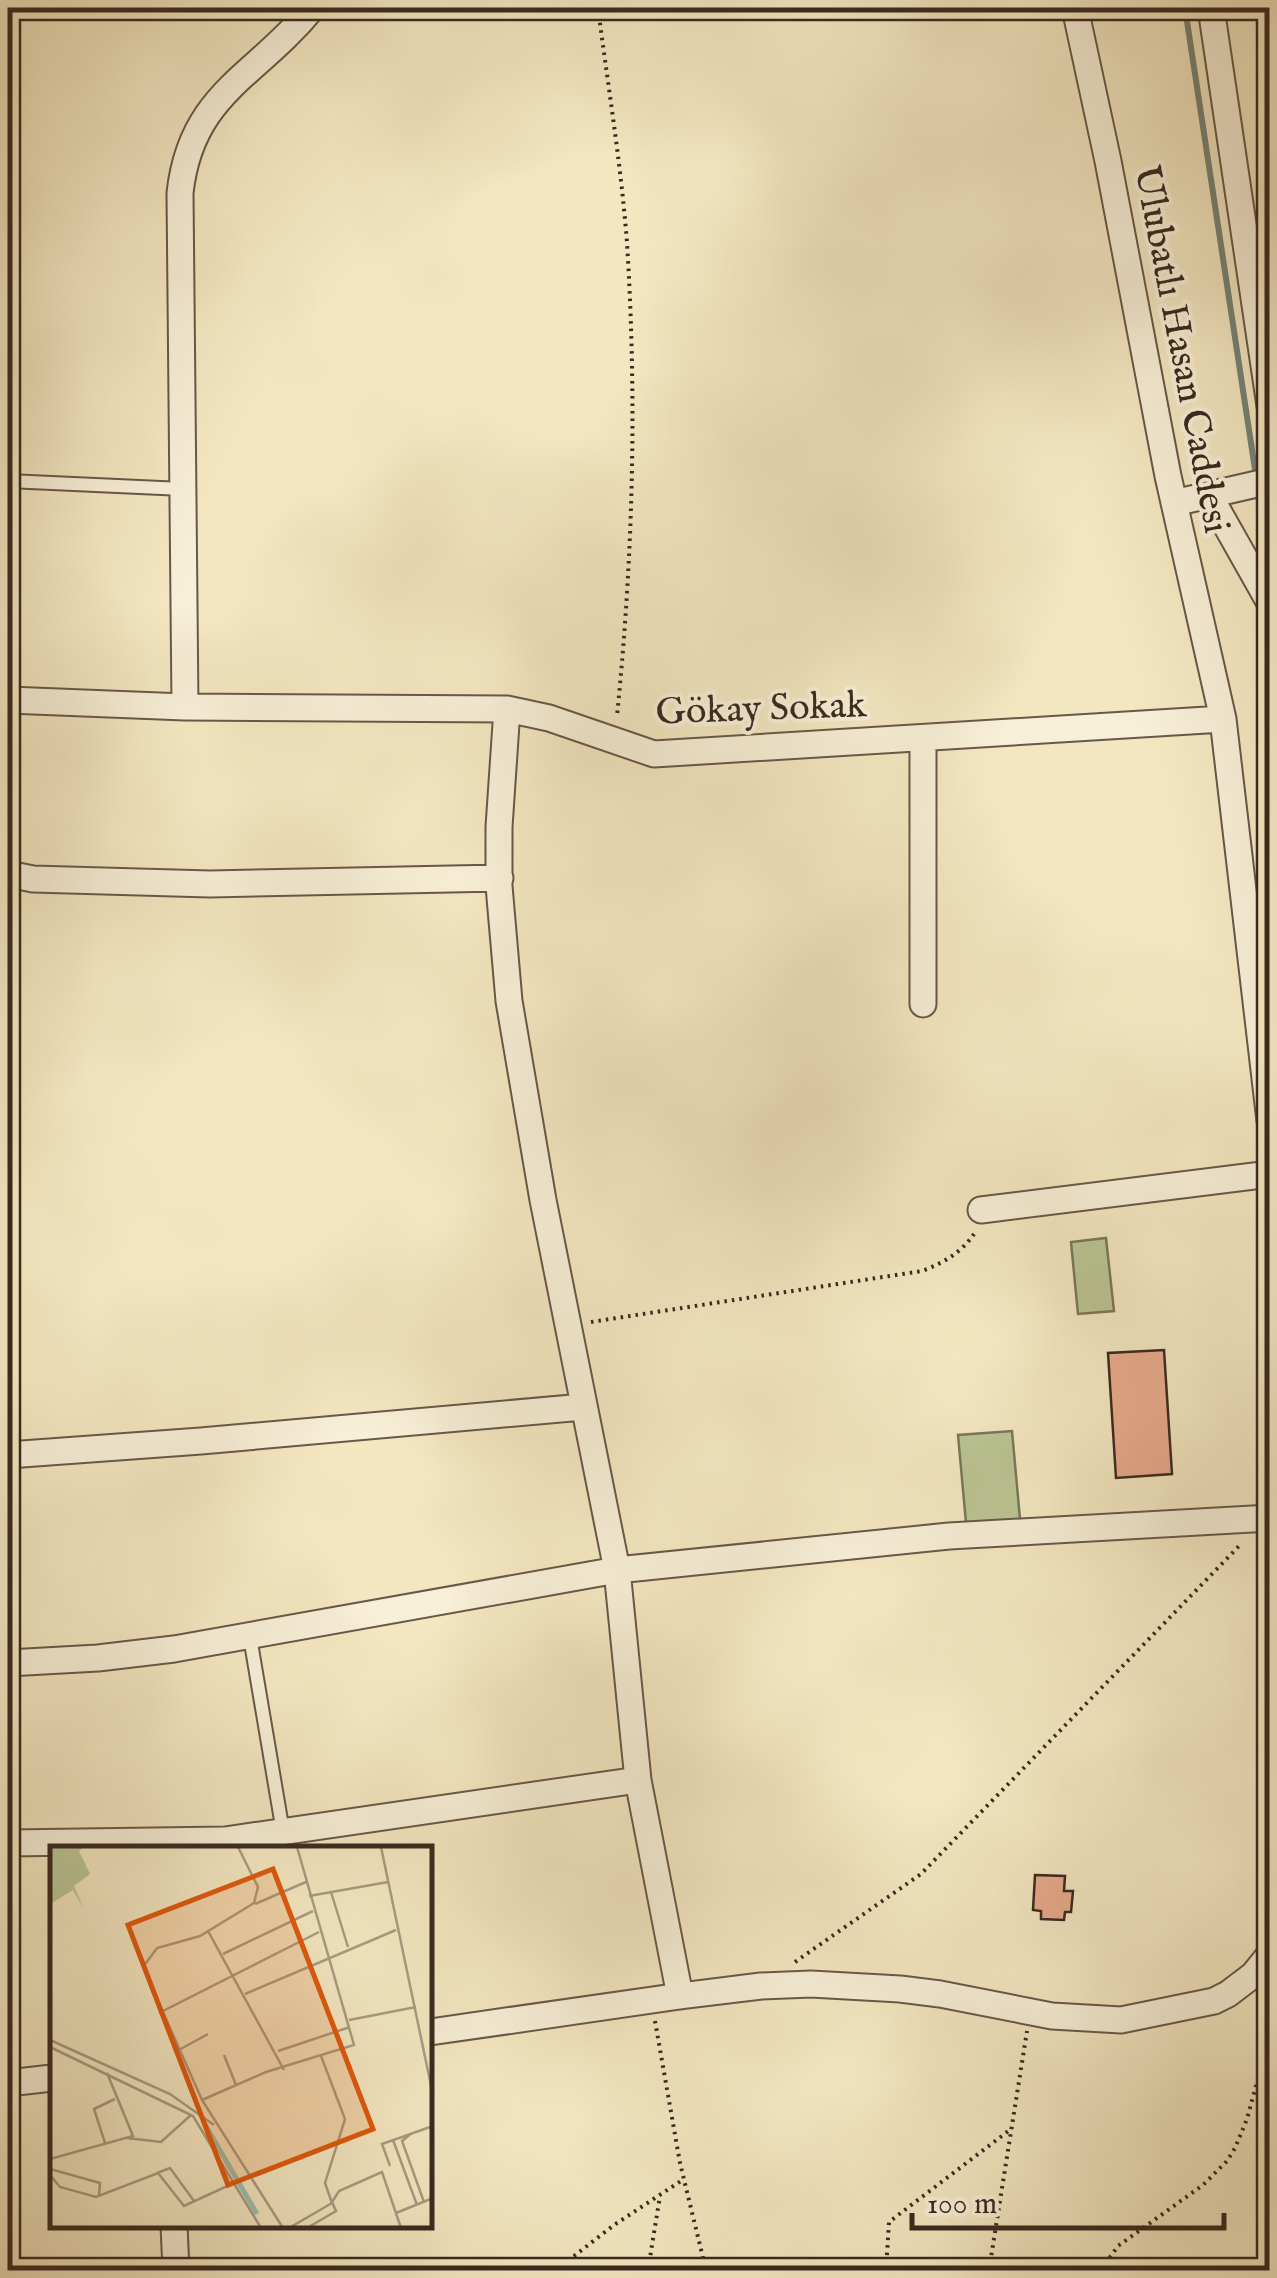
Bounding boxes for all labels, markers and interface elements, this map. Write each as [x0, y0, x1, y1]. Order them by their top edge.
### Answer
street label: Ulubatlı Hasan Caddesi [1121, 162, 1239, 537]
street label: Gökay Sokak [655, 682, 868, 738]
inset map [50, 1846, 432, 2228]
scale bar [912, 2168, 1224, 2230]
text: 100 m [927, 2186, 997, 2224]

